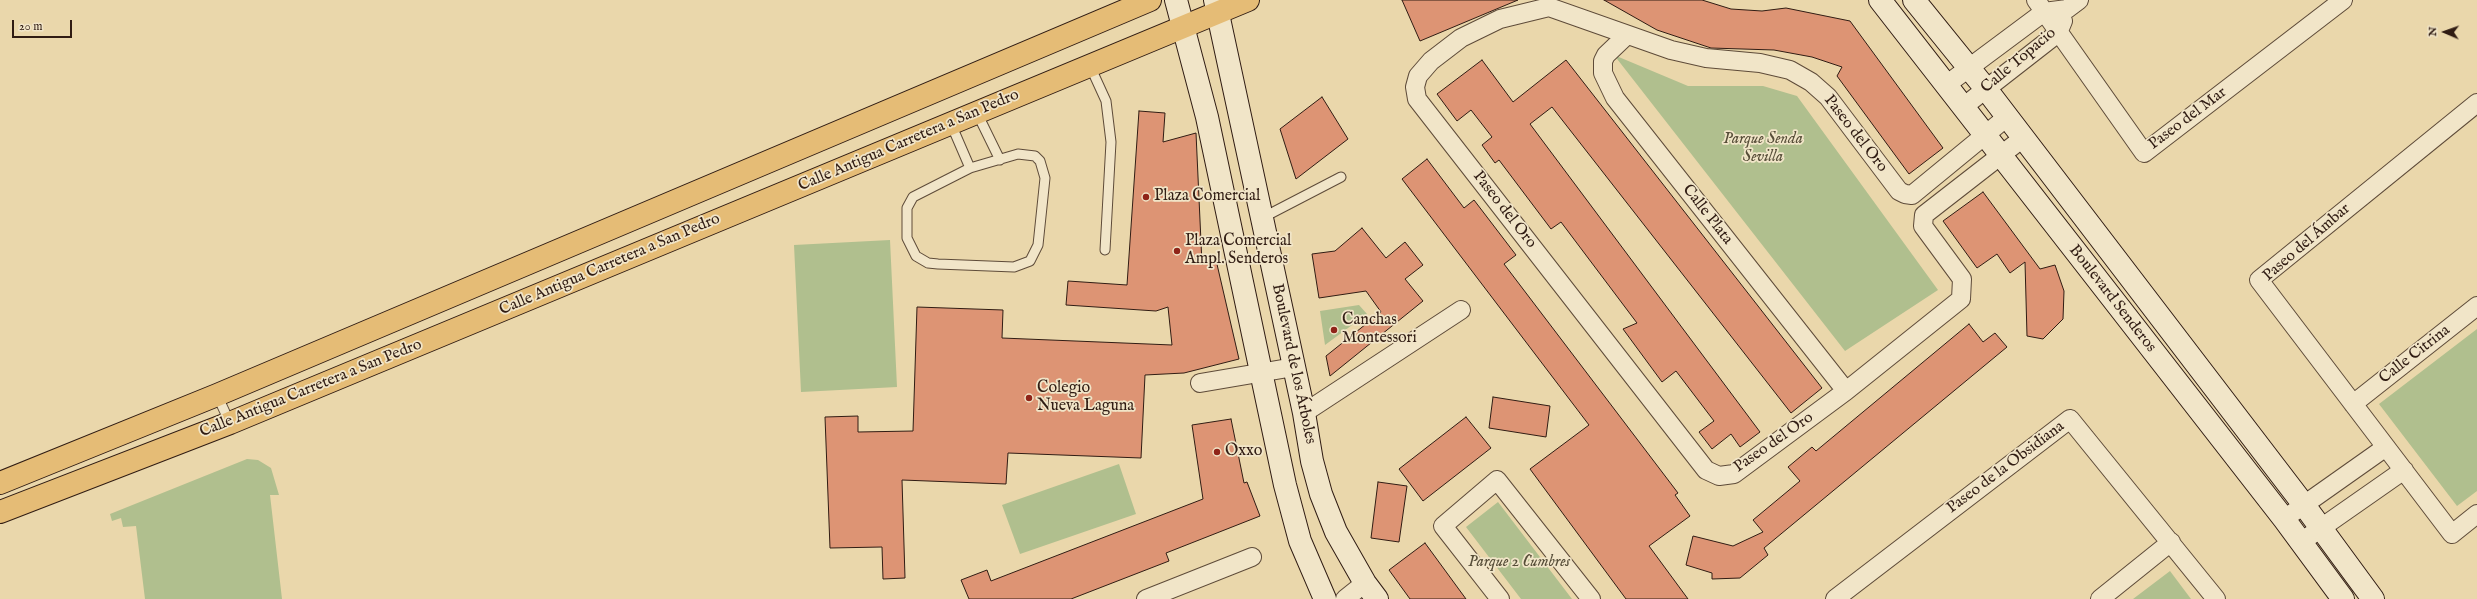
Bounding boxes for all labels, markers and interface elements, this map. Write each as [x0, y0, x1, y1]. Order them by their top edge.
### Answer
scale bar [14, 12, 74, 38]
north arrow [2425, 12, 2465, 52]
text: 20 m [19, 19, 42, 34]
street label: Calle Topacio [1978, 24, 2060, 98]
text: N [2426, 27, 2440, 37]
street label: Paseo del Mar [2145, 83, 2231, 155]
street label: Calle Antigua Carretera a San Pedro [796, 86, 1022, 196]
street label: Paseo del Oro [1819, 92, 1891, 176]
park label: Parque Senda Sevilla [1723, 130, 1803, 168]
street label: Paseo del Oro [1468, 168, 1540, 252]
street label: Calle Plata [1678, 181, 1736, 249]
place label: Plaza Comercial [1154, 187, 1260, 207]
marker: Plaza Comercial [1141, 192, 1151, 202]
street label: Paseo del Ámbar [2259, 200, 2355, 286]
street label: Calle Antigua Carretera a San Pedro [497, 210, 723, 320]
place label: Plaza Comercial Ampl. Senderos [1185, 232, 1291, 270]
street label: Boulevard Senderos [2064, 241, 2160, 357]
marker: Plaza Comercial Ampl. Senderos [1172, 246, 1182, 256]
street label: Boulevard de los Árboles [1267, 282, 1319, 446]
place label: Canchas Montessori [1342, 311, 1417, 349]
street label: Calle Citrina [2376, 321, 2454, 389]
marker: Canchas Montessori [1329, 325, 1339, 335]
street label: Calle Antigua Carretera a San Pedro [197, 336, 425, 442]
place label: Colegio Nueva Laguna [1037, 379, 1134, 417]
marker: Colegio Nueva Laguna [1024, 393, 1034, 403]
street label: Paseo del Oro [1731, 409, 1817, 477]
street label: Paseo de la Obsidiana [1943, 418, 2069, 518]
place label: Oxxo [1225, 442, 1262, 462]
marker: Oxxo [1212, 447, 1222, 457]
park label: Parque 2 Cumbres [1468, 553, 1570, 573]

